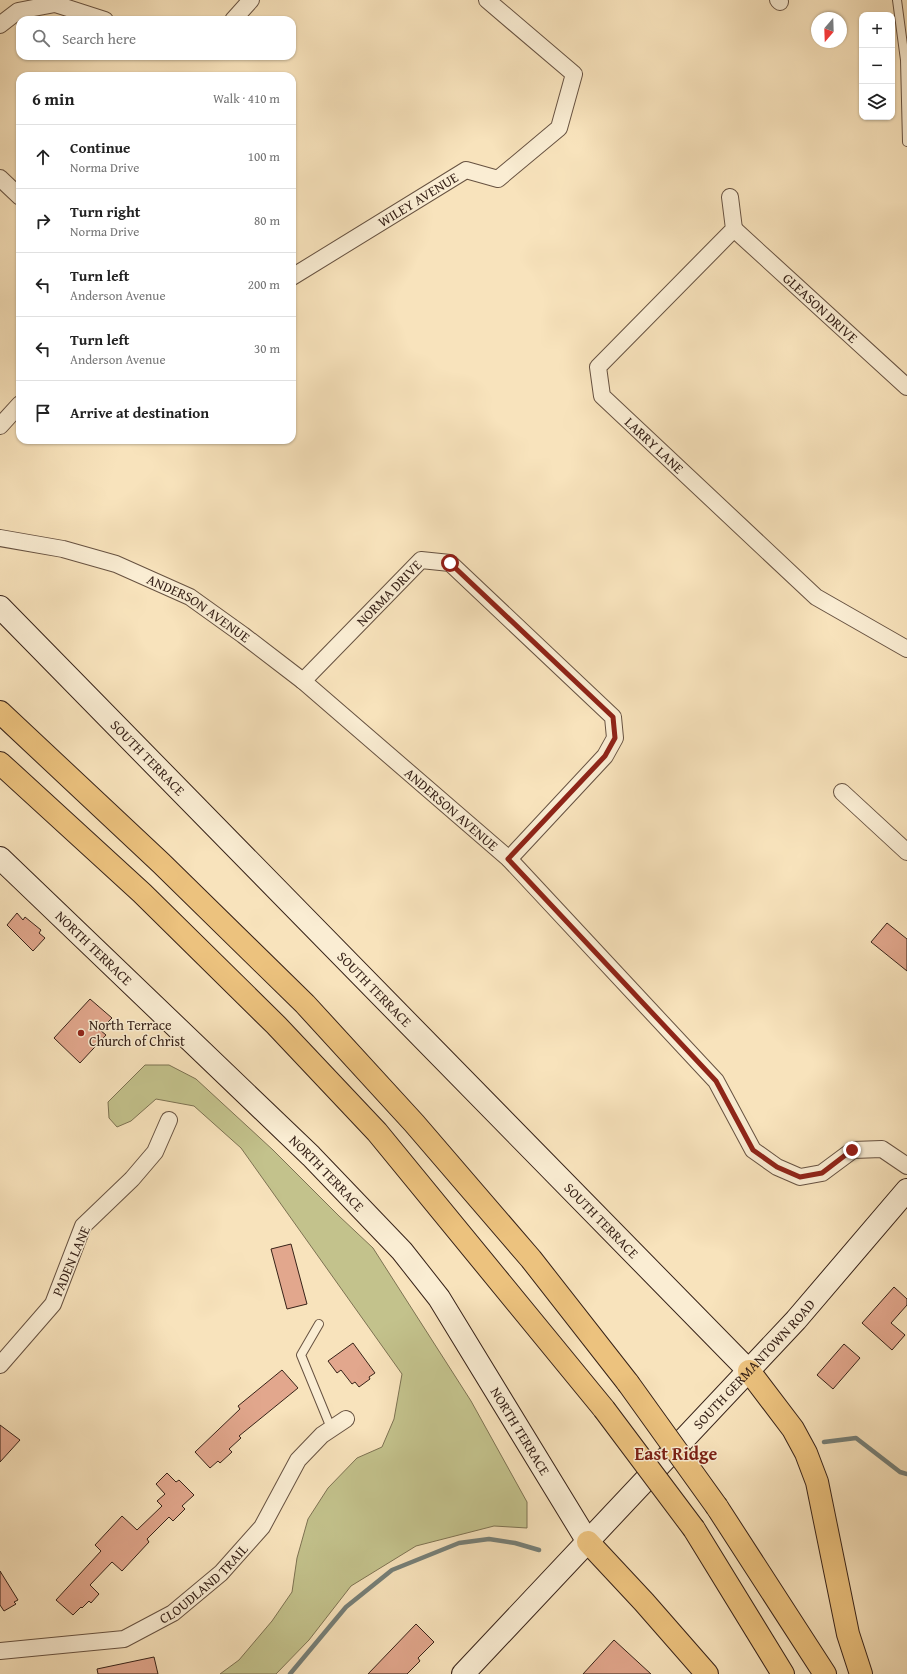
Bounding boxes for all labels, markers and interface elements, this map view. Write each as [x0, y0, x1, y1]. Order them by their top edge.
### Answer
north arrow [811, 12, 847, 48]
map controls [859, 12, 895, 120]
button: + [859, 12, 895, 48]
search box [16, 16, 296, 60]
icon: search [30, 27, 52, 49]
text: Search here [62, 28, 136, 49]
button: − [859, 48, 895, 84]
button: layers [859, 84, 895, 120]
text: 6 min [32, 86, 74, 111]
text: Walk · 410 m [213, 89, 280, 108]
text: Continue [70, 137, 131, 158]
icon: ahead [32, 146, 54, 168]
text: 100 m [248, 147, 280, 166]
text: Norma Drive [70, 158, 139, 177]
street label: WILEY AVENUE [374, 167, 462, 232]
text: Turn right [70, 201, 141, 222]
icon: right [32, 210, 54, 232]
text: 80 m [254, 211, 280, 230]
text: Norma Drive [70, 222, 139, 241]
text: Turn left [70, 265, 129, 286]
street label: GLEASON DRIVE [778, 268, 862, 347]
icon: left [32, 274, 54, 296]
text: 200 m [248, 275, 280, 294]
text: Anderson Avenue [70, 286, 165, 305]
text: Turn left [70, 329, 129, 350]
icon: left [32, 338, 54, 360]
text: 30 m [254, 339, 280, 358]
text: Anderson Avenue [70, 350, 165, 369]
icon: arrive [32, 402, 54, 424]
text: Arrive at destination [70, 402, 209, 423]
street label: LARRY LANE [620, 412, 688, 478]
route start [441, 554, 459, 572]
street label: NORMA DRIVE [352, 555, 426, 631]
street label: ANDERSON AVENUE [144, 569, 254, 647]
street label: SOUTH TERRACE [106, 715, 189, 800]
street label: ANDERSON AVENUE [400, 763, 503, 855]
street label: NORTH TERRACE [51, 906, 137, 990]
street label: SOUTH TERRACE [333, 947, 416, 1031]
place label: North Terrace Church of Christ [89, 1015, 185, 1051]
marker: North Terrace Church of Christ [76, 1028, 86, 1038]
street label: NORTH TERRACE [285, 1130, 369, 1216]
route end [843, 1141, 861, 1159]
street label: SOUTH TERRACE [560, 1178, 643, 1263]
street label: PADEN LANE [47, 1223, 95, 1299]
street label: SOUTH GERMANTOWN ROAD [688, 1295, 820, 1434]
street label: NORTH TERRACE [486, 1383, 555, 1479]
district label: East Ridge [635, 1440, 718, 1467]
street label: CLOUDLAND TRAIL [156, 1540, 252, 1629]

